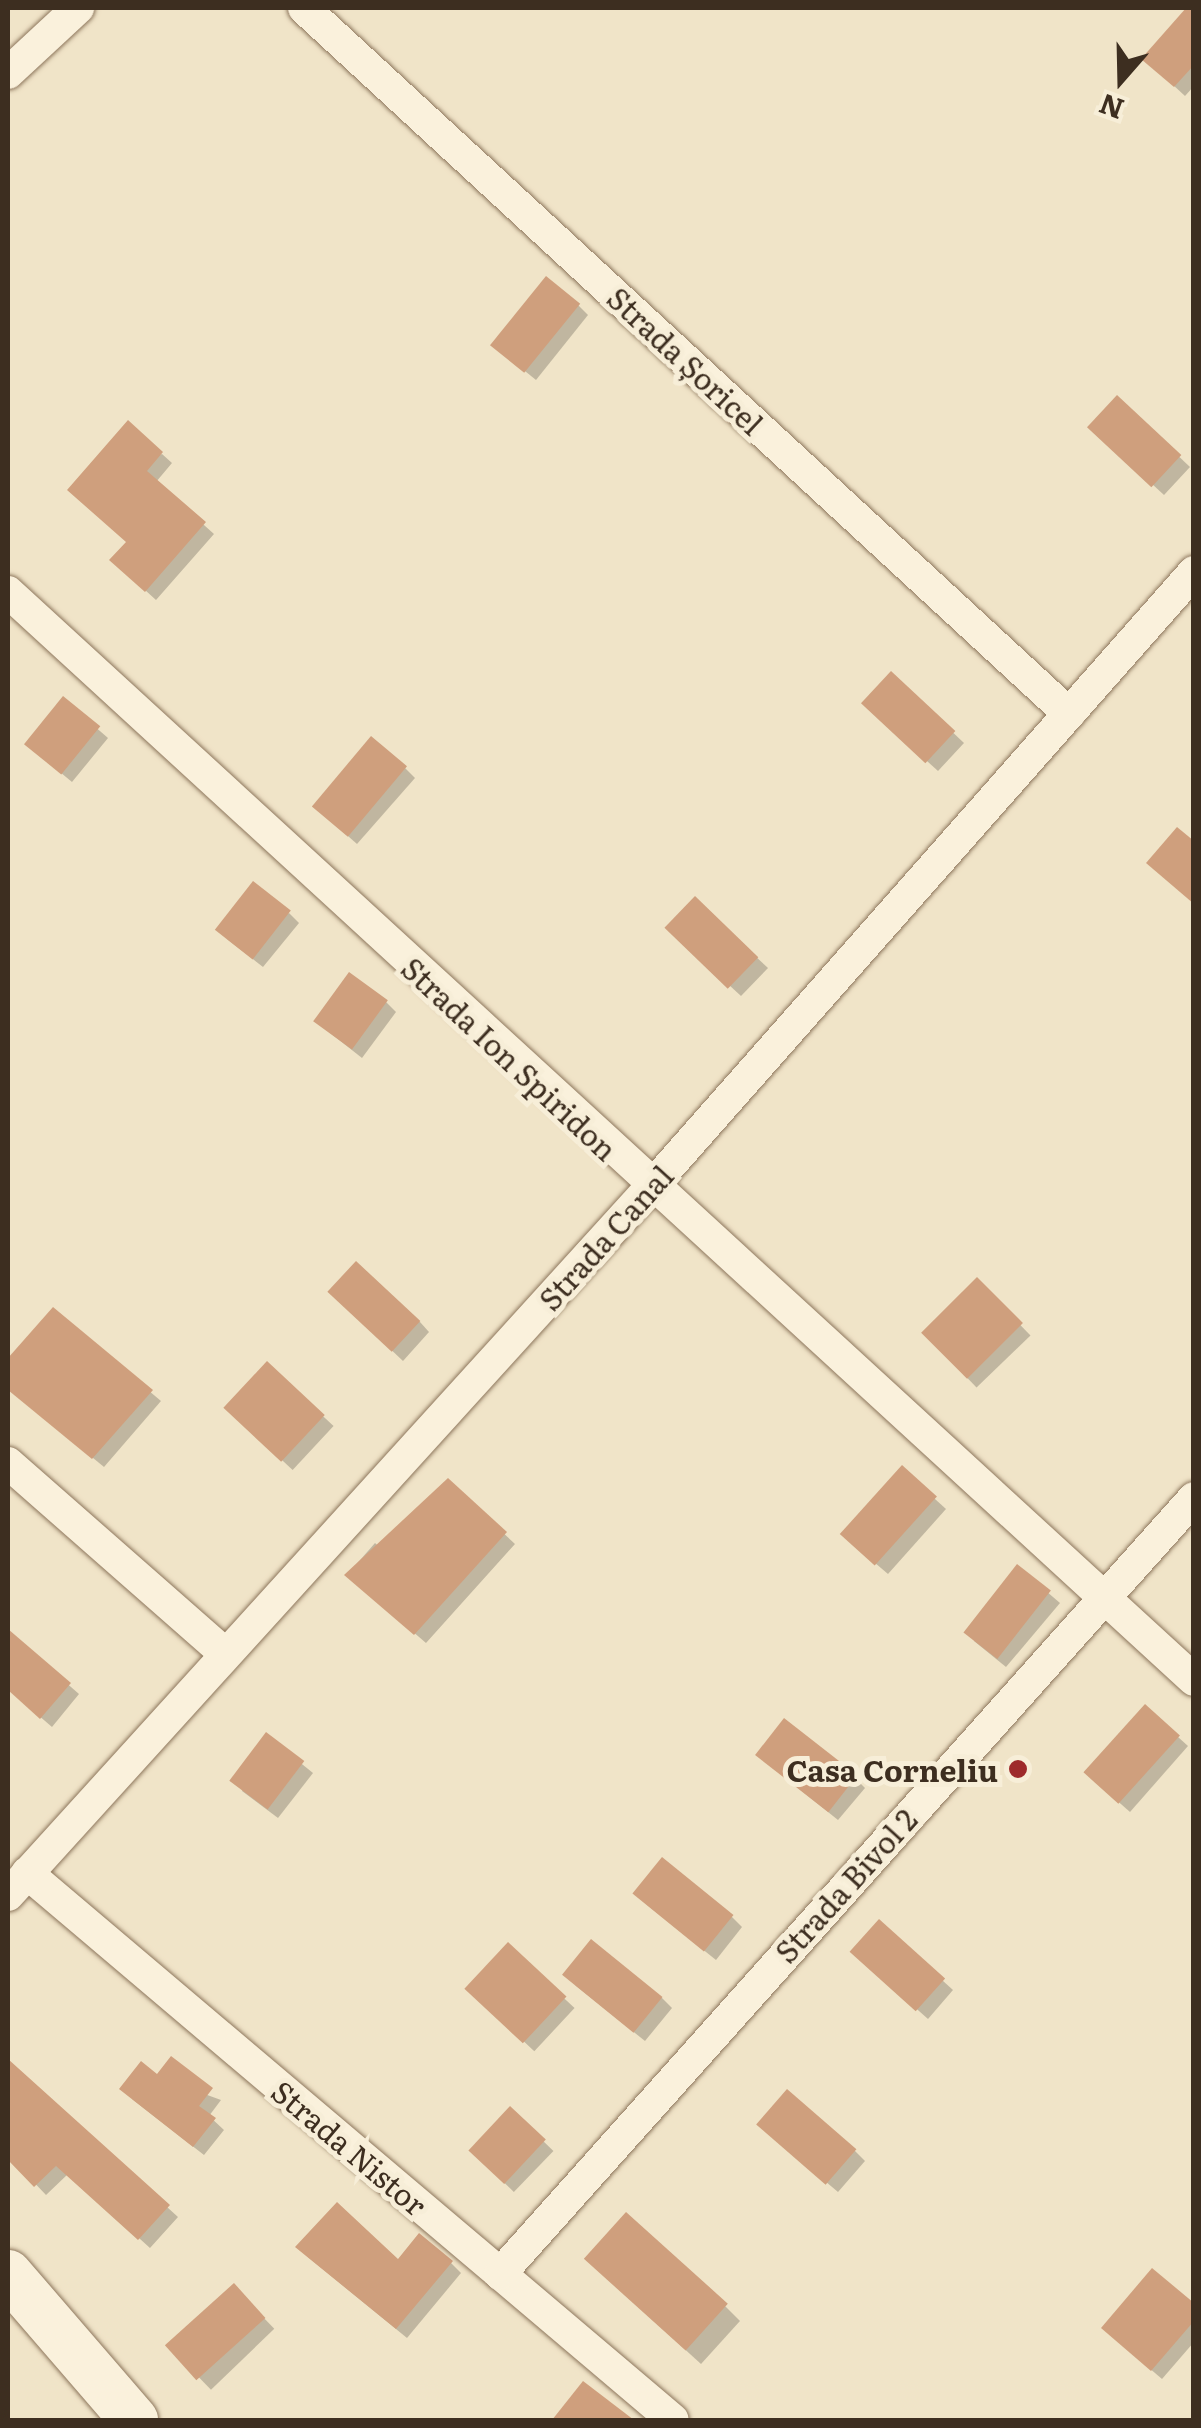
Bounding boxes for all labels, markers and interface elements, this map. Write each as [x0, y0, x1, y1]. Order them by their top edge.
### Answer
north arrow [1071, 30, 1171, 130]
text: N [1093, 84, 1129, 132]
street label: Strada Șoricel [601, 279, 771, 441]
street label: Strada Ion Spiridon [395, 949, 625, 1167]
street label: Strada Canal [531, 1157, 679, 1317]
place label: Casa Corneliu [786, 1751, 998, 1787]
marker: Casa Corneliu [1007, 1758, 1029, 1780]
street label: Strada Bivol 2 [767, 1801, 923, 1969]
street label: Strada Nistor [265, 2072, 435, 2222]

